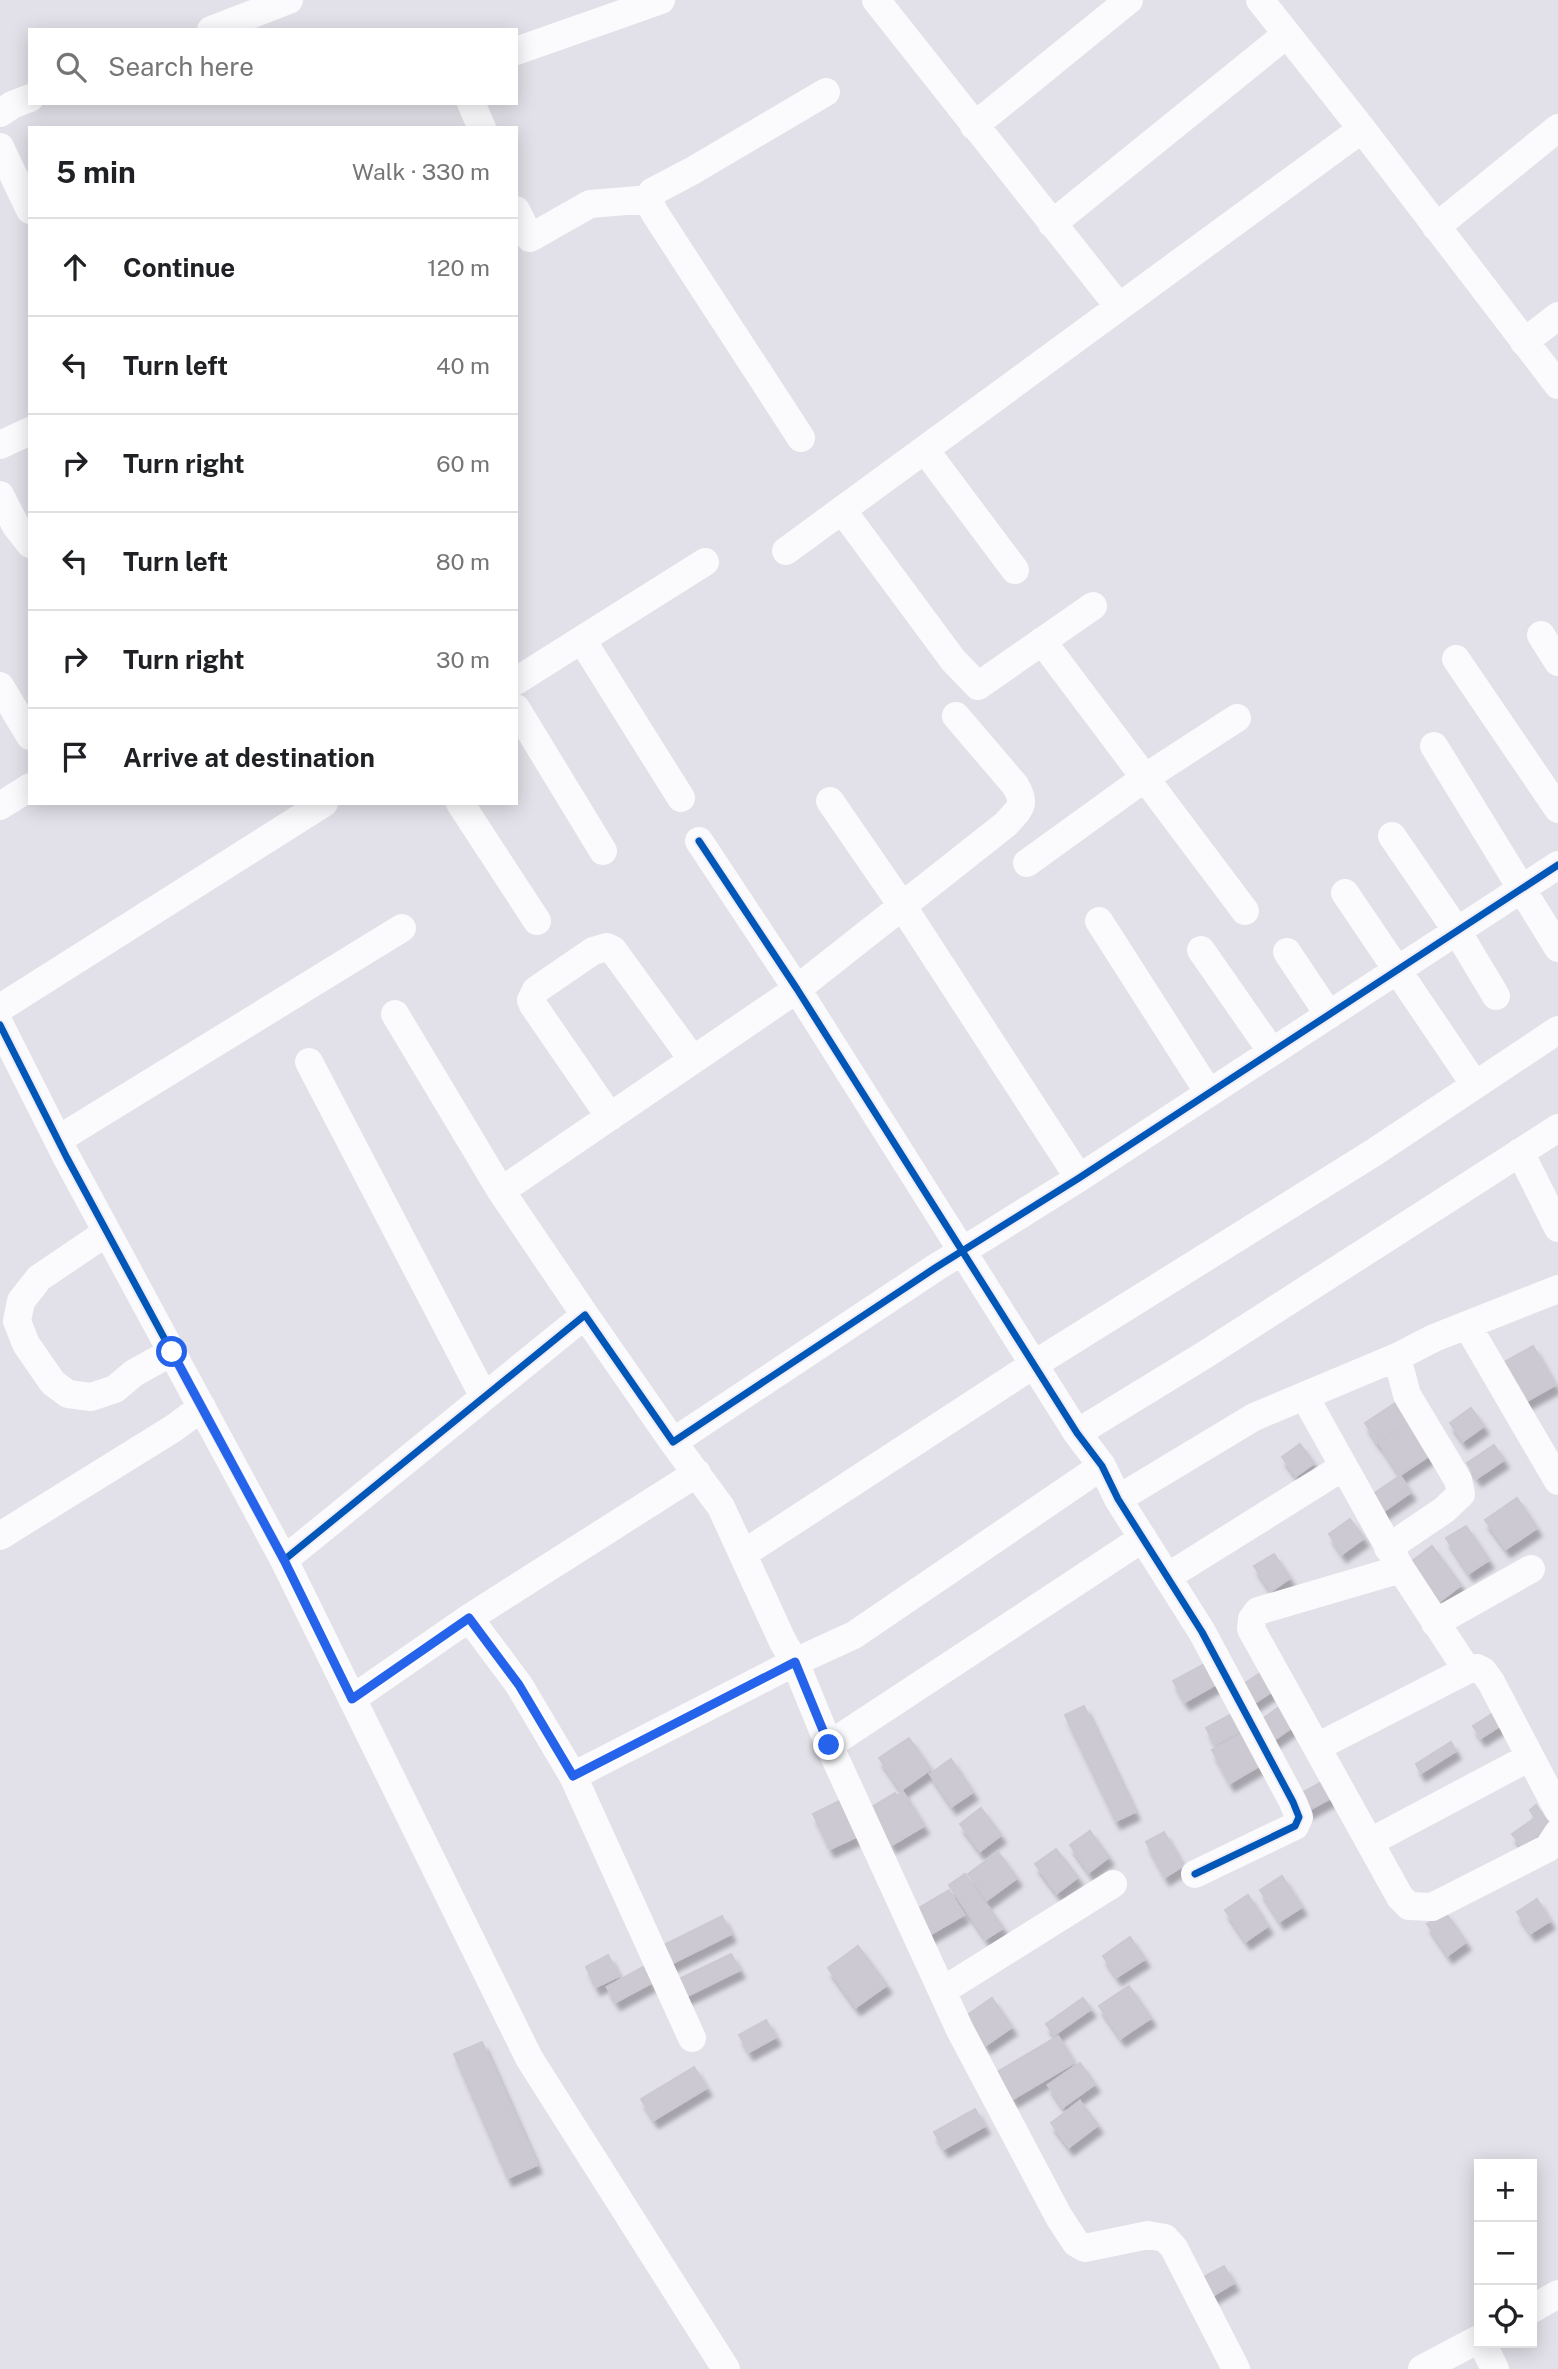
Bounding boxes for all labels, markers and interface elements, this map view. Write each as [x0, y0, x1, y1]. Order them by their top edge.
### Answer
search box [28, 28, 518, 105]
icon: search [52, 48, 90, 86]
text: Search here [108, 51, 254, 82]
text: 5 min [56, 154, 136, 190]
text: Walk · 330 m [352, 158, 490, 185]
icon: ahead [56, 248, 94, 286]
text: Continue [123, 252, 235, 283]
text: 120 m [427, 254, 490, 281]
icon: left [56, 346, 94, 384]
text: Turn left [123, 350, 228, 381]
text: 40 m [436, 352, 490, 379]
icon: right [56, 444, 94, 482]
text: Turn right [123, 448, 245, 479]
text: 60 m [436, 450, 490, 477]
icon: left [56, 542, 94, 580]
text: Turn left [123, 546, 228, 577]
text: 80 m [436, 548, 490, 575]
icon: right [56, 640, 94, 678]
text: Turn right [123, 644, 245, 675]
text: 30 m [436, 646, 490, 673]
icon: arrive [56, 738, 94, 776]
text: Arrive at destination [123, 742, 375, 773]
route start [156, 1336, 187, 1367]
route end [813, 1729, 844, 1760]
map controls [1474, 2159, 1537, 2348]
button: + [1474, 2159, 1537, 2222]
button: − [1474, 2222, 1537, 2285]
button: locate [1474, 2285, 1537, 2348]

